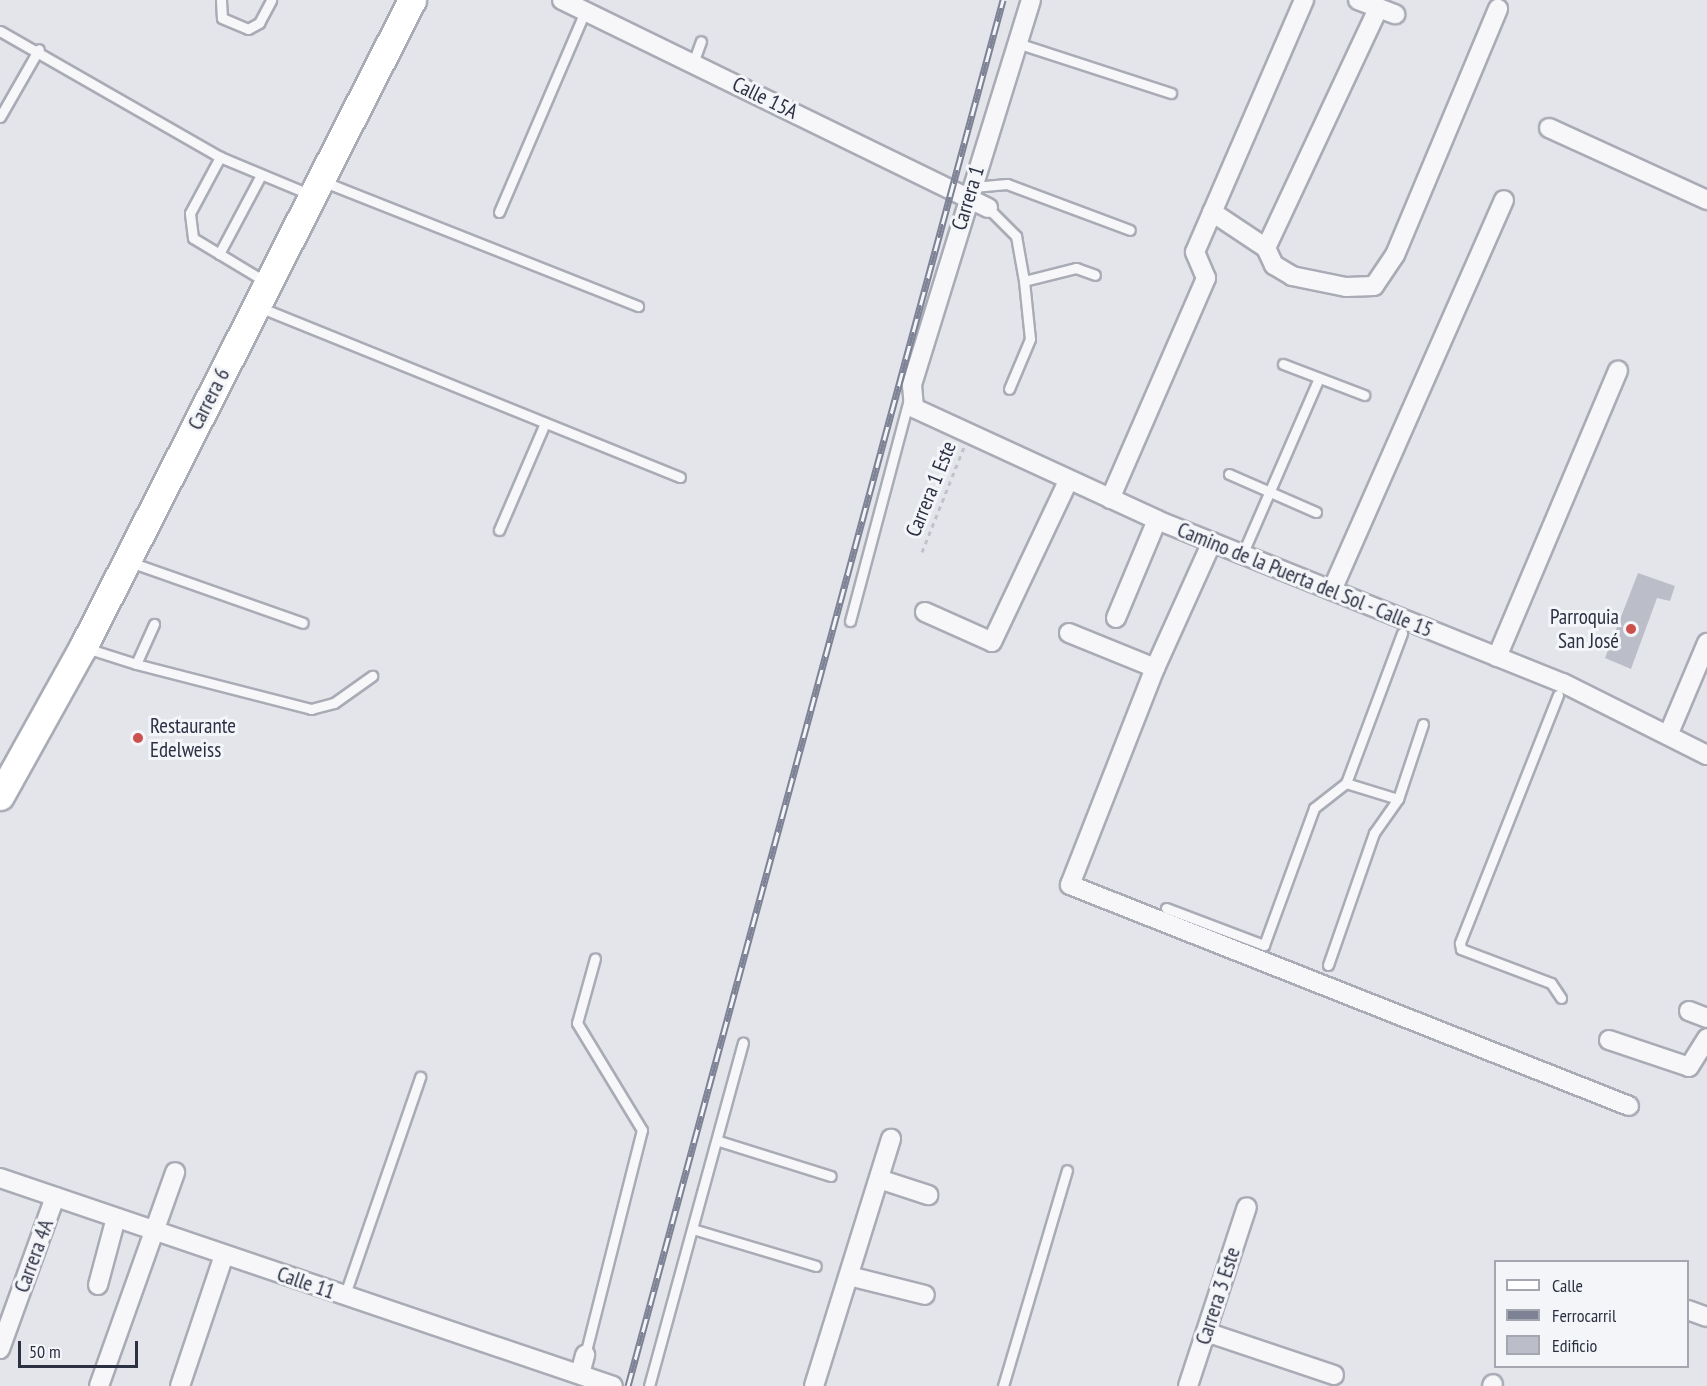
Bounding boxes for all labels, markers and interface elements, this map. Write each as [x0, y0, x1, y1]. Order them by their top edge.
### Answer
street label: Calle 15A [728, 71, 802, 125]
street label: Carrera 1 [946, 163, 990, 233]
street label: Carrera 6 [183, 364, 235, 434]
street label: Carrera 1 Este [900, 438, 962, 540]
street label: Camino de la Puerta del Sol - Calle 15 [1173, 517, 1437, 643]
place label: Parroquia San José [1550, 604, 1619, 654]
marker: Parroquia San José [1624, 622, 1638, 636]
place label: Restaurante Edelweiss [150, 713, 236, 763]
marker: Restaurante Edelweiss [131, 731, 145, 745]
street label: Carrera 4A [9, 1216, 59, 1296]
street label: Carrera 3 Este [1190, 1244, 1246, 1348]
legend [1494, 1260, 1689, 1368]
street label: Calle 11 [274, 1261, 338, 1305]
text: Calle [1552, 1274, 1583, 1297]
text: Ferrocarril [1552, 1304, 1616, 1327]
scale bar [21, 1329, 141, 1367]
text: Edificio [1552, 1334, 1597, 1357]
text: 50 m [29, 1340, 61, 1363]

